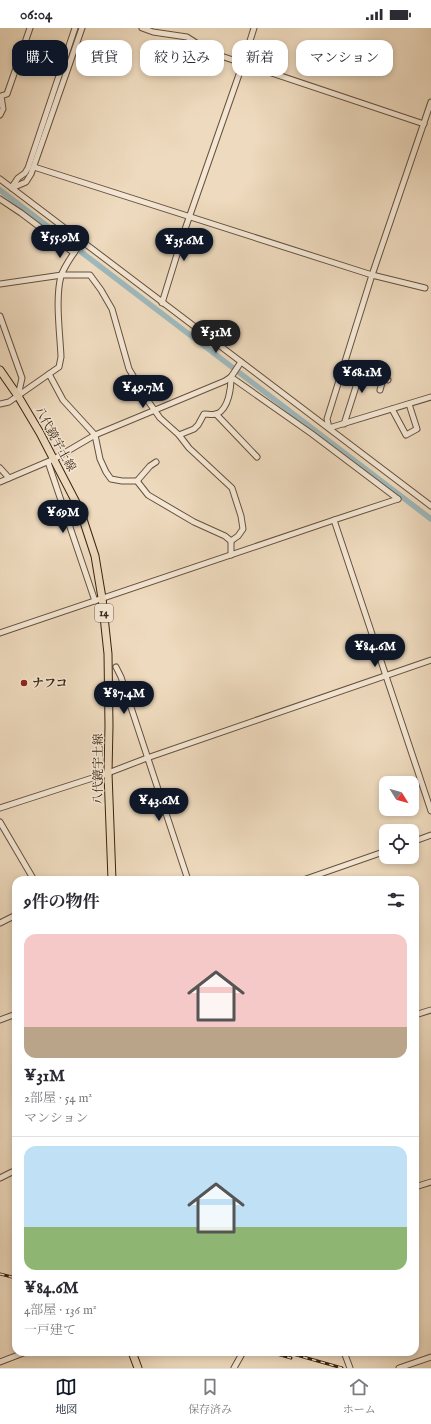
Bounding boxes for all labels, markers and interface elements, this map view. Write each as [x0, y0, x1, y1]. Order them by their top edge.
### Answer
text: 06:04 [20, 5, 52, 24]
chip: 購入 [12, 40, 68, 76]
chip: 賃貸 [76, 40, 132, 76]
chip: 絞り込み [140, 40, 224, 76]
chip: 新着 [232, 40, 288, 76]
chip: マンション [296, 40, 393, 76]
pin: ¥55.9M [27, 225, 93, 259]
pin: ¥35.6M [151, 228, 217, 262]
text: ¥55.9M [40, 229, 80, 246]
text: ¥35.6M [164, 232, 204, 249]
pin: ¥31M [192, 320, 240, 354]
text: ¥31M [200, 324, 232, 341]
pin: ¥68.1M [329, 360, 395, 394]
text: ¥68.1M [342, 364, 382, 381]
pin: ¥49.7M [110, 375, 176, 409]
text: ¥49.7M [122, 379, 164, 396]
street label: 八代鏡宇土線 [31, 404, 79, 474]
pin: ¥69M [39, 500, 87, 534]
text: ¥69M [47, 504, 79, 521]
road number: 14 [95, 604, 113, 622]
pin: ¥84.6M [342, 634, 408, 668]
text: ¥84.6M [354, 638, 396, 655]
place label: ナフコ [32, 676, 67, 691]
marker: ナフコ [19, 678, 29, 688]
pin: ¥87.4M [91, 681, 157, 715]
text: ¥87.4M [103, 685, 145, 702]
street label: 八代鏡宇土線 [91, 733, 106, 805]
north arrow [379, 776, 419, 816]
map controls [379, 776, 419, 864]
pin: ¥43.6M [126, 788, 192, 822]
text: ¥43.6M [138, 792, 180, 809]
button: locate [379, 824, 419, 864]
icon: filters [385, 889, 407, 911]
text: 9件の物件 [24, 892, 99, 913]
icon: home [180, 960, 252, 1032]
text: ¥31M [24, 1066, 65, 1087]
text: 2部屋 · 54 m² [24, 1090, 92, 1107]
text: マンション [24, 1110, 88, 1127]
icon: home [180, 1172, 252, 1244]
text: ¥84.6M [24, 1278, 79, 1299]
text: 4部屋 · 136 m² [24, 1302, 97, 1319]
text: 一戸建て [24, 1322, 76, 1339]
tab: 地図 [55, 1376, 77, 1417]
tab: 保存済み [188, 1376, 232, 1417]
tab: ホーム [343, 1376, 376, 1417]

